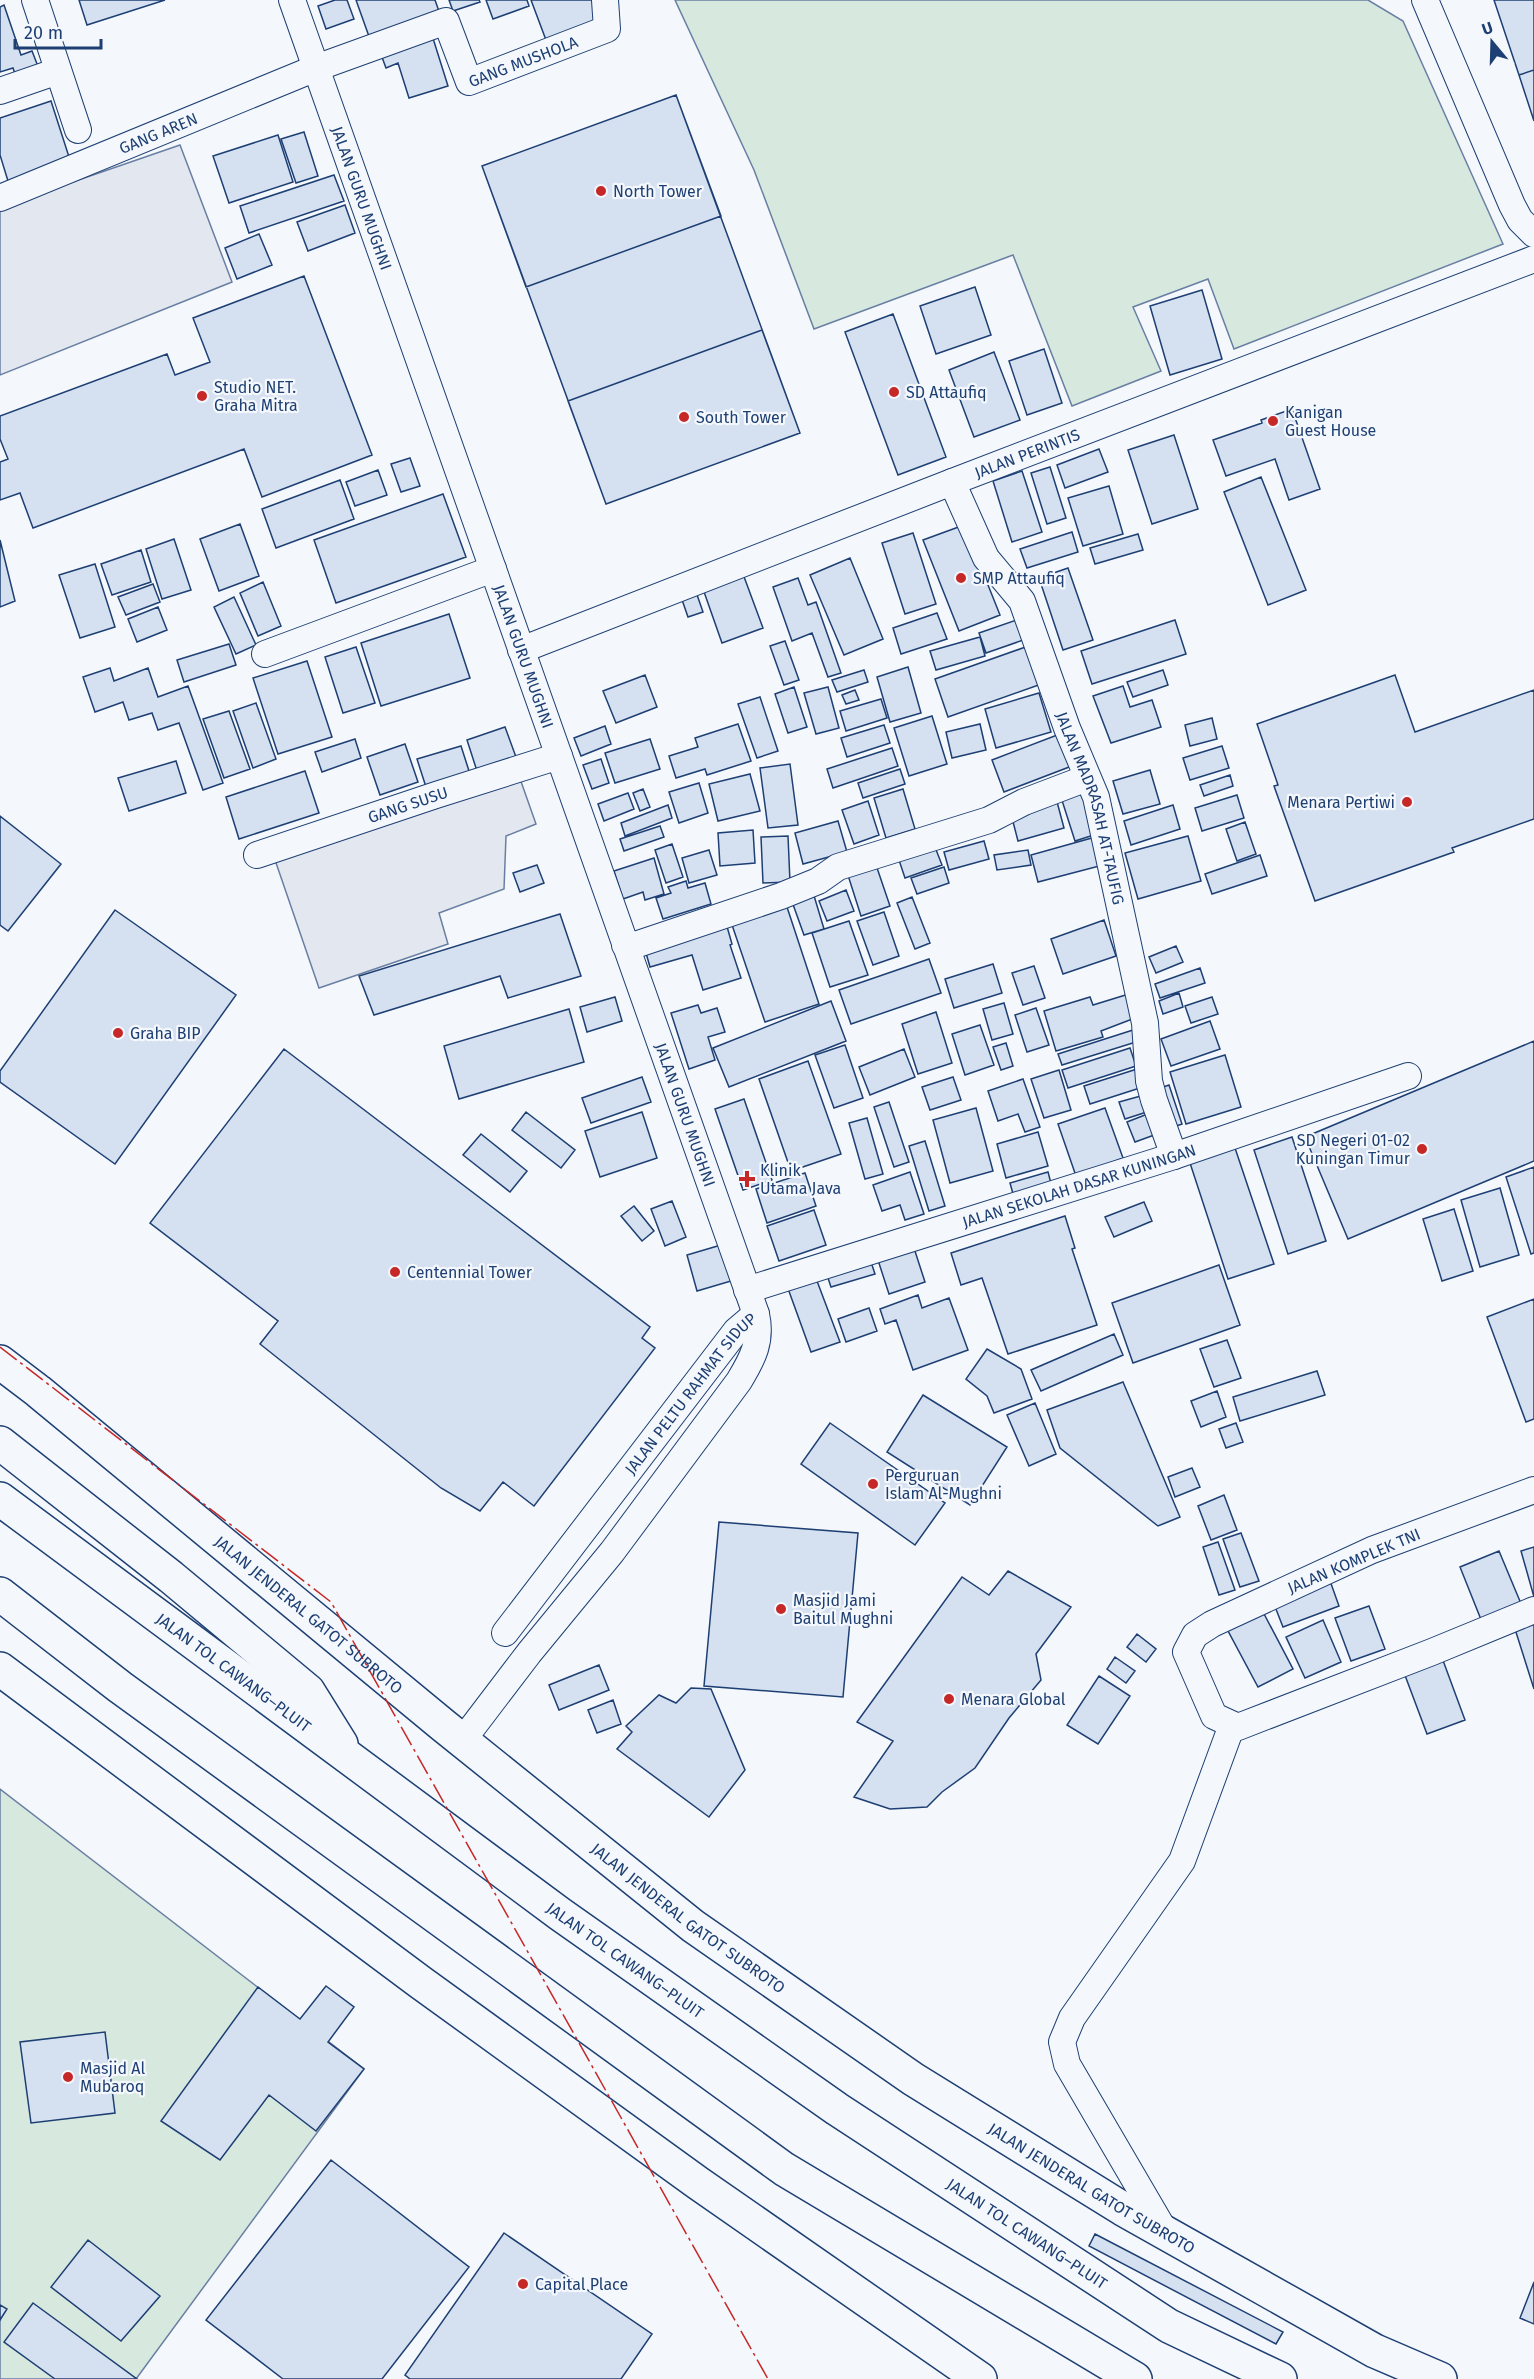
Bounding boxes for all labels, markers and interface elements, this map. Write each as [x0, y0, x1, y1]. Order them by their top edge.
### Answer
scale bar [15, 12, 100, 50]
north arrow [1462, 12, 1522, 72]
text: U [1479, 18, 1495, 39]
text: 20 m [24, 22, 63, 44]
street label: GANG MUSHOLA [466, 31, 581, 91]
street label: GANG AREN [116, 108, 200, 158]
street label: JALAN GURU MUGHNI [328, 124, 396, 272]
place label: North Tower [613, 182, 703, 201]
marker: North Tower [594, 184, 608, 198]
place label: Studio NET. Graha Mitra [214, 378, 298, 415]
place label: SD Attaufiq [906, 383, 987, 402]
marker: SD Attaufiq [887, 385, 901, 399]
marker: Studio NET. Graha Mitra [195, 389, 209, 403]
place label: Kanigan Guest House [1285, 403, 1376, 440]
place label: South Tower [696, 408, 787, 427]
marker: South Tower [677, 410, 691, 424]
marker: Kanigan Guest House [1266, 414, 1280, 428]
street label: JALAN PERINTIS [972, 424, 1083, 482]
place label: SMP Attaufiq [973, 569, 1065, 588]
marker: SMP Attaufiq [954, 571, 968, 585]
street label: JALAN GURU MUGHNI [490, 582, 558, 731]
street label: JALAN MADRASAH AT-TAUFIG [1052, 709, 1129, 906]
street label: GANG SUSU [365, 782, 450, 827]
place label: Menara Pertiwi [1287, 793, 1395, 812]
marker: Menara Pertiwi [1400, 795, 1414, 809]
place label: Graha BIP [130, 1024, 200, 1043]
marker: Graha BIP [111, 1026, 125, 1040]
street label: JALAN GURU MUGHNI [651, 1040, 720, 1189]
place label: SD Negeri 01-02 Kuningan Timur [1296, 1131, 1411, 1168]
street label: JALAN SEKOLAH DASAR KUNINGAN [960, 1140, 1198, 1231]
marker: SD Negeri 01-02 Kuningan Timur [1415, 1142, 1429, 1156]
place label: Klinik Utama Java [760, 1161, 841, 1198]
marker: Klinik Utama Java [738, 1170, 756, 1188]
place label: Centennial Tower [407, 1263, 533, 1282]
marker: Centennial Tower [388, 1265, 402, 1279]
street label: JALAN PELTU RAHMAT SIDUP [621, 1309, 760, 1478]
place label: Perguruan Islam Al-Mughni [885, 1466, 1002, 1503]
marker: Perguruan Islam Al-Mughni [866, 1477, 880, 1491]
street label: JALAN KOMPLEK TNI [1285, 1524, 1423, 1598]
street label: JALAN JENDERAL GATOT SUBROTO [211, 1531, 407, 1698]
place label: Masjid Jami Baitul Mughni [793, 1591, 893, 1628]
marker: Masjid Jami Baitul Mughni [774, 1602, 788, 1616]
street label: JALAN TOL CAWANG–PLUIT [153, 1609, 315, 1736]
place label: Menara Global [961, 1690, 1066, 1709]
marker: Menara Global [942, 1692, 956, 1706]
street label: JALAN JENDERAL GATOT SUBROTO [588, 1839, 789, 1997]
street label: JALAN TOL CAWANG–PLUIT [543, 1898, 708, 2022]
place label: Masjid Al Mubaroq [80, 2059, 145, 2096]
marker: Masjid Al Mubaroq [61, 2070, 75, 2084]
street label: JALAN JENDERAL GATOT SUBROTO [985, 2119, 1199, 2257]
street label: JALAN TOL CAWANG–PLUIT [943, 2174, 1112, 2293]
place label: Capital Place [535, 2275, 628, 2294]
marker: Capital Place [516, 2277, 530, 2291]

